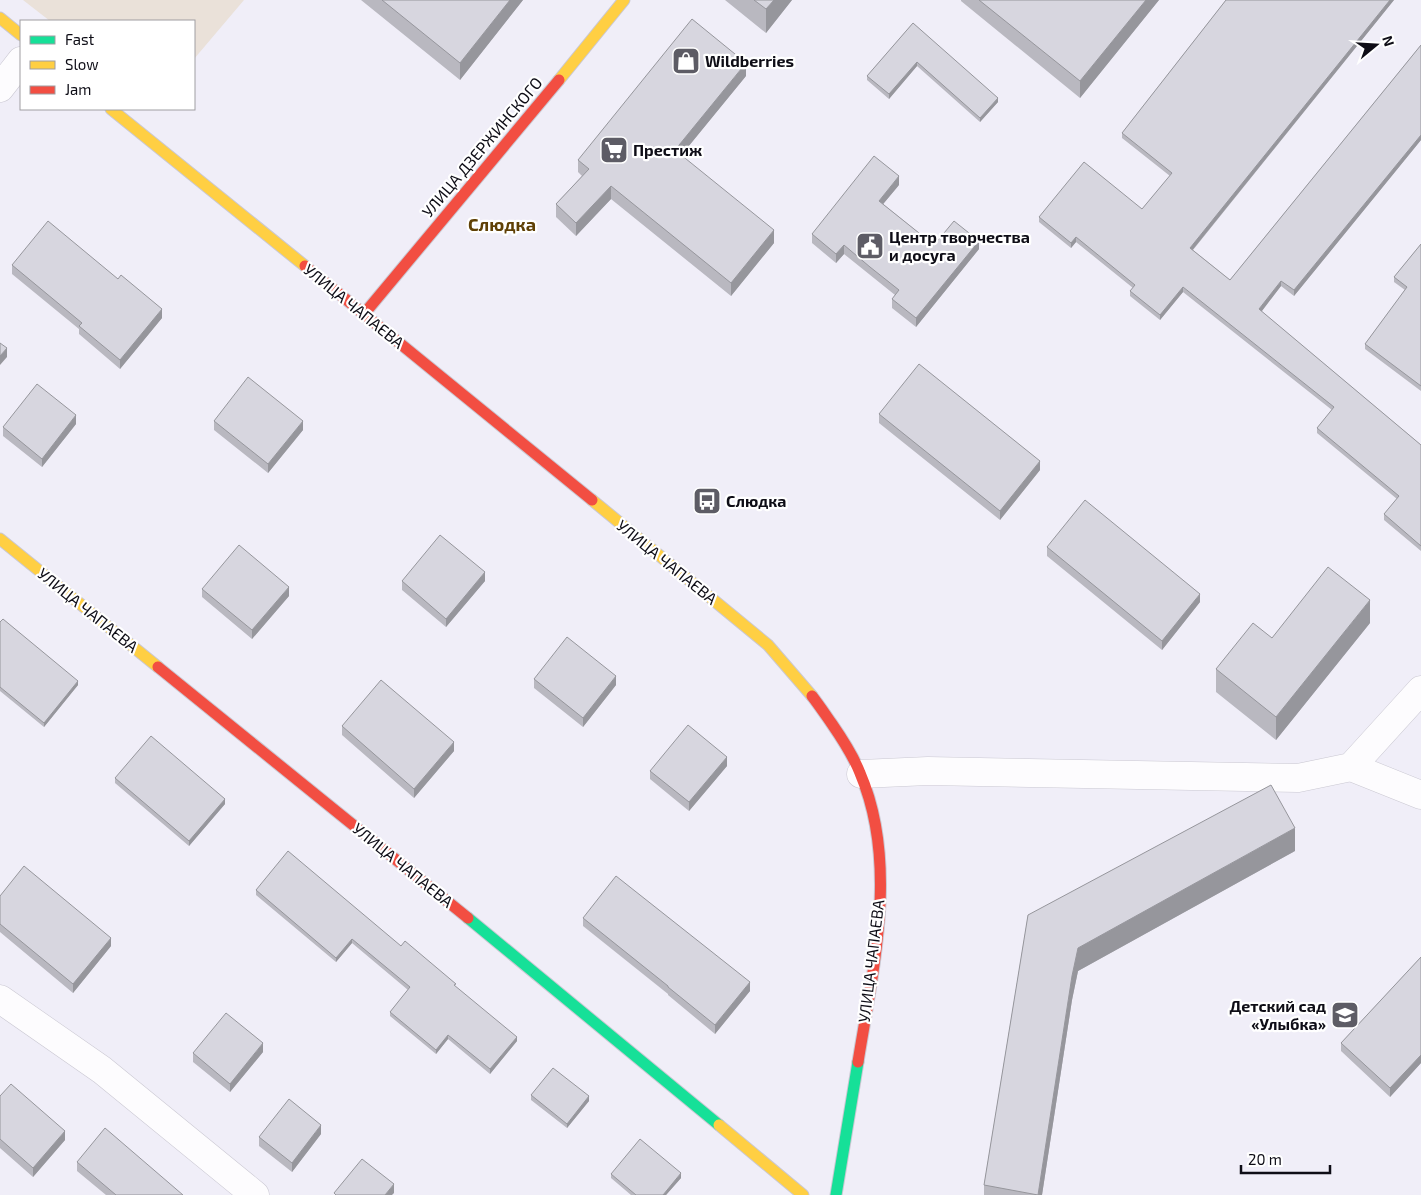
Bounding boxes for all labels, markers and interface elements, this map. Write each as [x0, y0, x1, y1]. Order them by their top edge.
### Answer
legend [20, 20, 195, 110]
north arrow [1351, 20, 1401, 70]
text: Fast [65, 30, 95, 48]
text: N [1379, 33, 1398, 48]
shop icon: Wildberries [671, 46, 701, 76]
place label: Wildberries [705, 51, 794, 70]
text: Slow [65, 55, 99, 73]
street label: УЛИЦА ДЗЕРЖИНСКОГО [417, 73, 546, 221]
text: Jam [65, 80, 91, 98]
supermarket icon: Престиж [599, 135, 629, 165]
place label: Престиж [633, 140, 702, 159]
district label: Слюдка [468, 213, 536, 235]
place label: Центр творчества и досуга [889, 227, 1030, 264]
public building icon: Центр творчества и досуга [855, 231, 885, 261]
street label: УЛИЦА ЧАПАЕВА [300, 259, 408, 352]
bus stop icon: Слюдка [692, 486, 722, 516]
place label: Слюдка [726, 491, 787, 510]
street label: УЛИЦА ЧАПАЕВА [613, 515, 721, 608]
street label: УЛИЦА ЧАПАЕВА [34, 563, 142, 656]
street label: УЛИЦА ЧАПАЕВА [349, 818, 457, 911]
street label: УЛИЦА ЧАПАЕВА [854, 898, 887, 1024]
place label: Детский сад «Улыбка» [1230, 996, 1326, 1033]
school or university icon: Детский сад «Улыбка» [1330, 1000, 1360, 1030]
scale bar [1241, 1142, 1330, 1174]
text: 20 m [1248, 1150, 1282, 1168]

